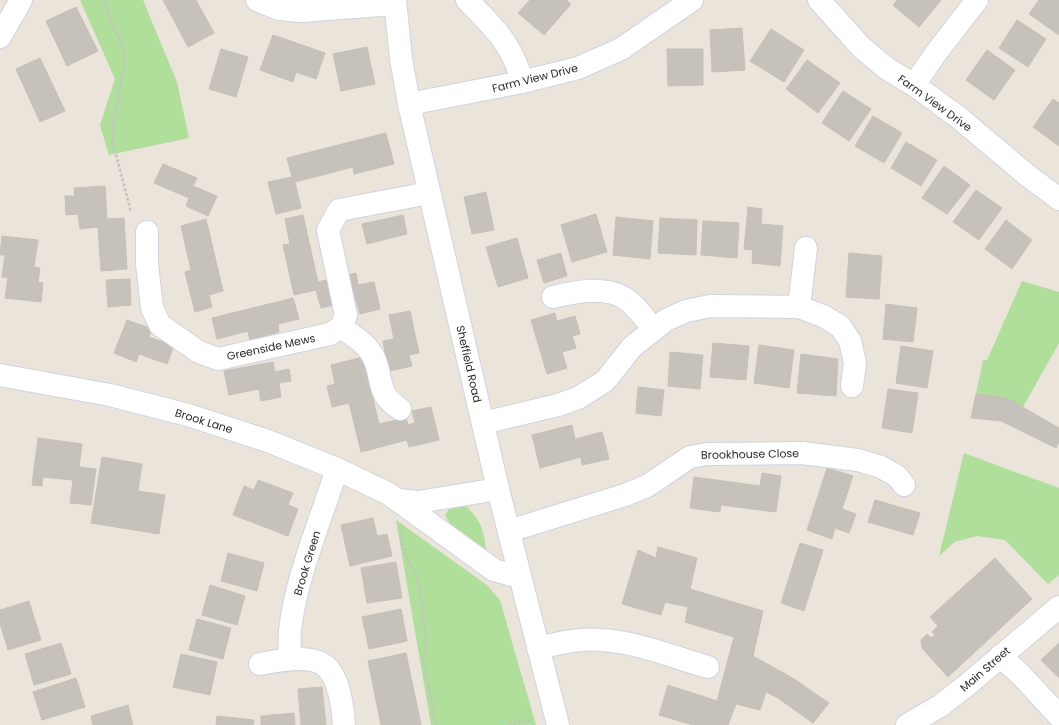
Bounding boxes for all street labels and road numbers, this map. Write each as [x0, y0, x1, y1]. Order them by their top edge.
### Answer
street label: Farm View Drive [490, 60, 580, 96]
street label: Farm View Drive [895, 71, 975, 135]
street label: Sheffield Road [452, 324, 486, 404]
street label: Greenside Mews [225, 330, 317, 364]
street label: Brook Lane [173, 405, 235, 437]
street label: Brookhouse Close [701, 445, 799, 463]
street label: Brook Green [290, 529, 324, 597]
street label: Main Street [956, 643, 1014, 695]

